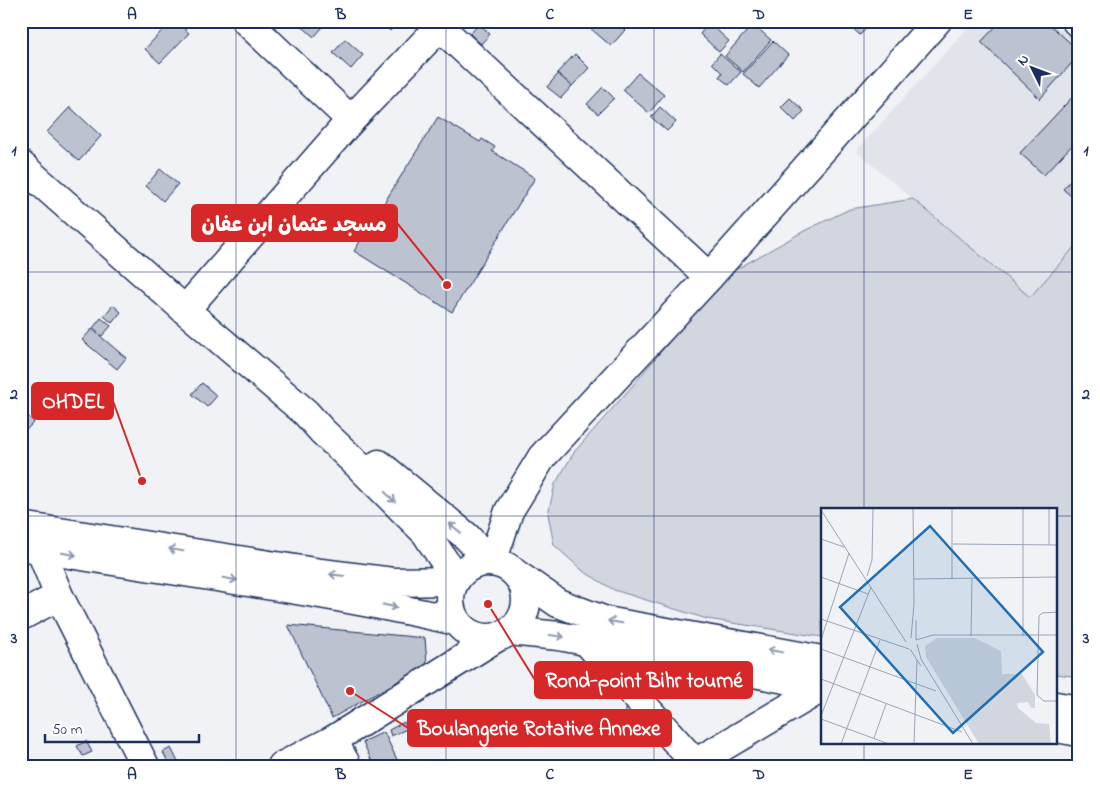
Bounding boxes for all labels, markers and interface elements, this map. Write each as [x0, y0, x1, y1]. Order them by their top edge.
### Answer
text: A [127, 3, 137, 27]
text: B [335, 3, 347, 27]
text: C [546, 3, 555, 27]
text: D [752, 3, 765, 27]
text: E [963, 3, 973, 27]
north arrow [1008, 42, 1058, 92]
text: N [1012, 50, 1034, 71]
text: 1 [11, 139, 17, 163]
text: 1 [1083, 139, 1089, 163]
callout: مسجد عثمان ابن عفان [192, 205, 397, 241]
text: مسجد عثمان ابن عفان [201, 211, 387, 241]
text: 2 [9, 383, 18, 407]
callout: OHDEL [32, 383, 113, 419]
text: 2 [1081, 383, 1090, 407]
text: OHDEL [42, 388, 105, 418]
one-way arrow [384, 491, 396, 503]
inset map [821, 508, 1058, 744]
one-way arrow [449, 522, 462, 533]
one-way arrow [169, 545, 185, 555]
one-way arrow [61, 549, 77, 559]
one-way arrow [329, 570, 345, 580]
one-way arrow [222, 574, 238, 584]
one-way arrow [382, 602, 398, 612]
one-way arrow [607, 617, 623, 627]
text: 3 [10, 627, 18, 651]
text: 3 [1082, 627, 1090, 651]
one-way arrow [549, 632, 565, 642]
one-way arrow [767, 646, 783, 656]
callout: Rond-point Bihr tourné [535, 662, 752, 698]
text: Rond-point Bihr tourné [545, 667, 743, 697]
callout: Boulangerie Rotative Annexe [408, 710, 671, 746]
scale bar [45, 712, 199, 744]
text: Boulangerie Rotative Annexe [416, 715, 661, 747]
text: 50 m [52, 719, 83, 741]
text: A [127, 763, 137, 787]
text: B [335, 763, 347, 787]
text: C [546, 763, 555, 787]
text: D [752, 763, 765, 787]
text: E [963, 763, 973, 787]

